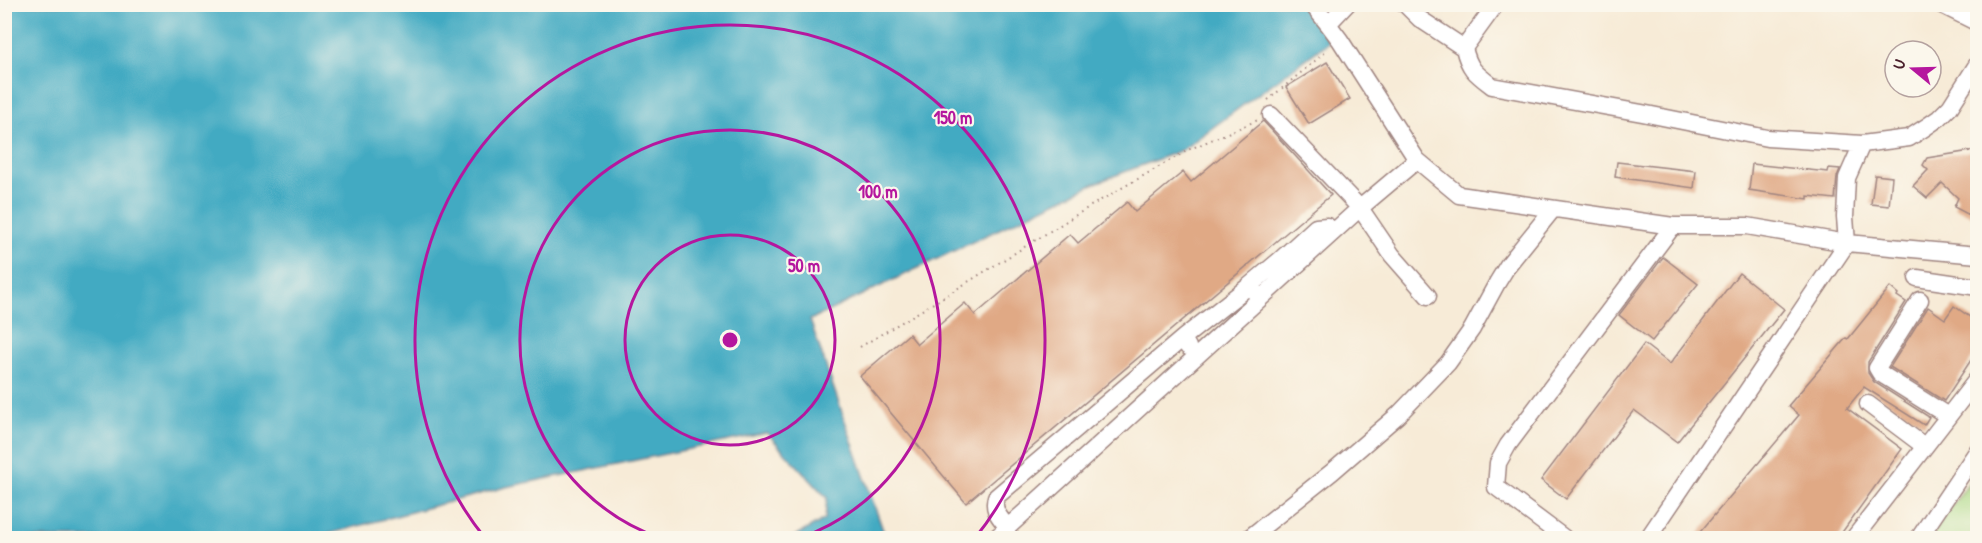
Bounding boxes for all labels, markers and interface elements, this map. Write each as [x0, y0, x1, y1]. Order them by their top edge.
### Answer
north arrow [1883, 39, 1943, 99]
text: U [1887, 56, 1911, 72]
text: 150 m [934, 105, 972, 130]
text: 100 m [858, 179, 898, 204]
text: 50 m [788, 253, 820, 278]
centre of rings [720, 330, 740, 350]

